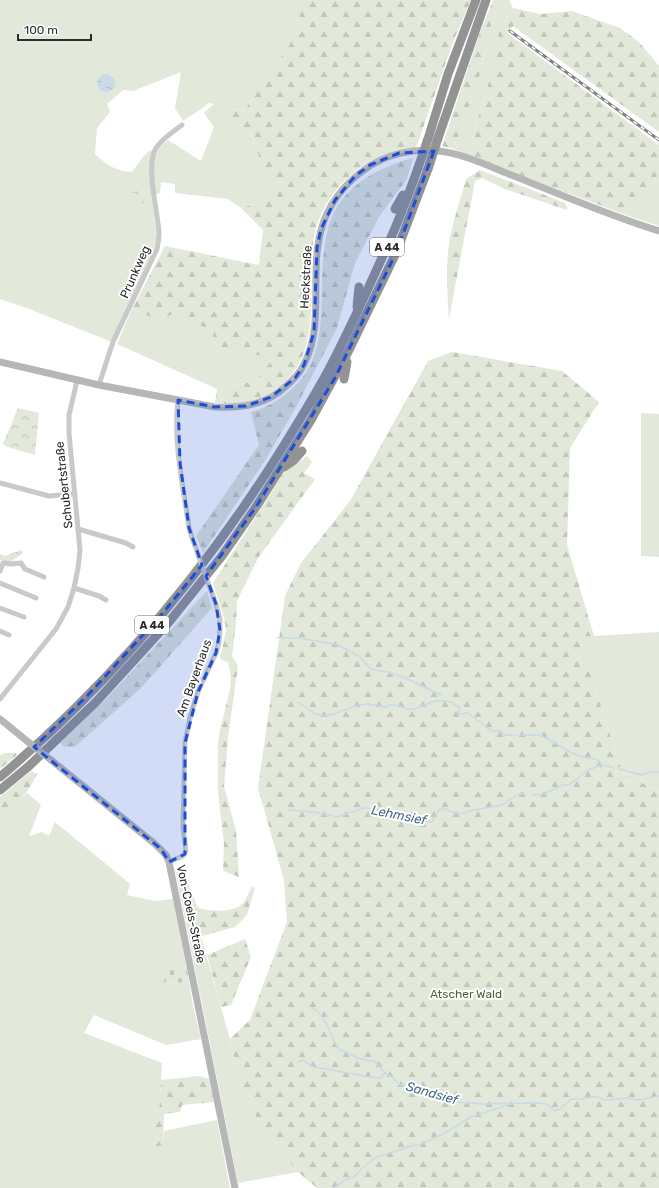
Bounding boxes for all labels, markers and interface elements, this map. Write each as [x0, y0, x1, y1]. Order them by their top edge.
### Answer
scale bar [18, 16, 91, 42]
text: 100 m [24, 23, 58, 37]
road number: A 44 [370, 238, 404, 256]
street label: Prunkweg [117, 243, 153, 301]
street label: Heckstraße [297, 245, 315, 309]
street label: Schubertstraße [52, 441, 76, 529]
road number: A 44 [135, 616, 169, 634]
street label: Am Bayerhaus [174, 637, 214, 719]
water label: Lehmsief [370, 802, 430, 828]
street label: Von-Coels-Straße [174, 863, 208, 965]
park label: Atscher Wald [430, 987, 502, 1001]
water label: Sandsief [404, 1078, 462, 1108]

